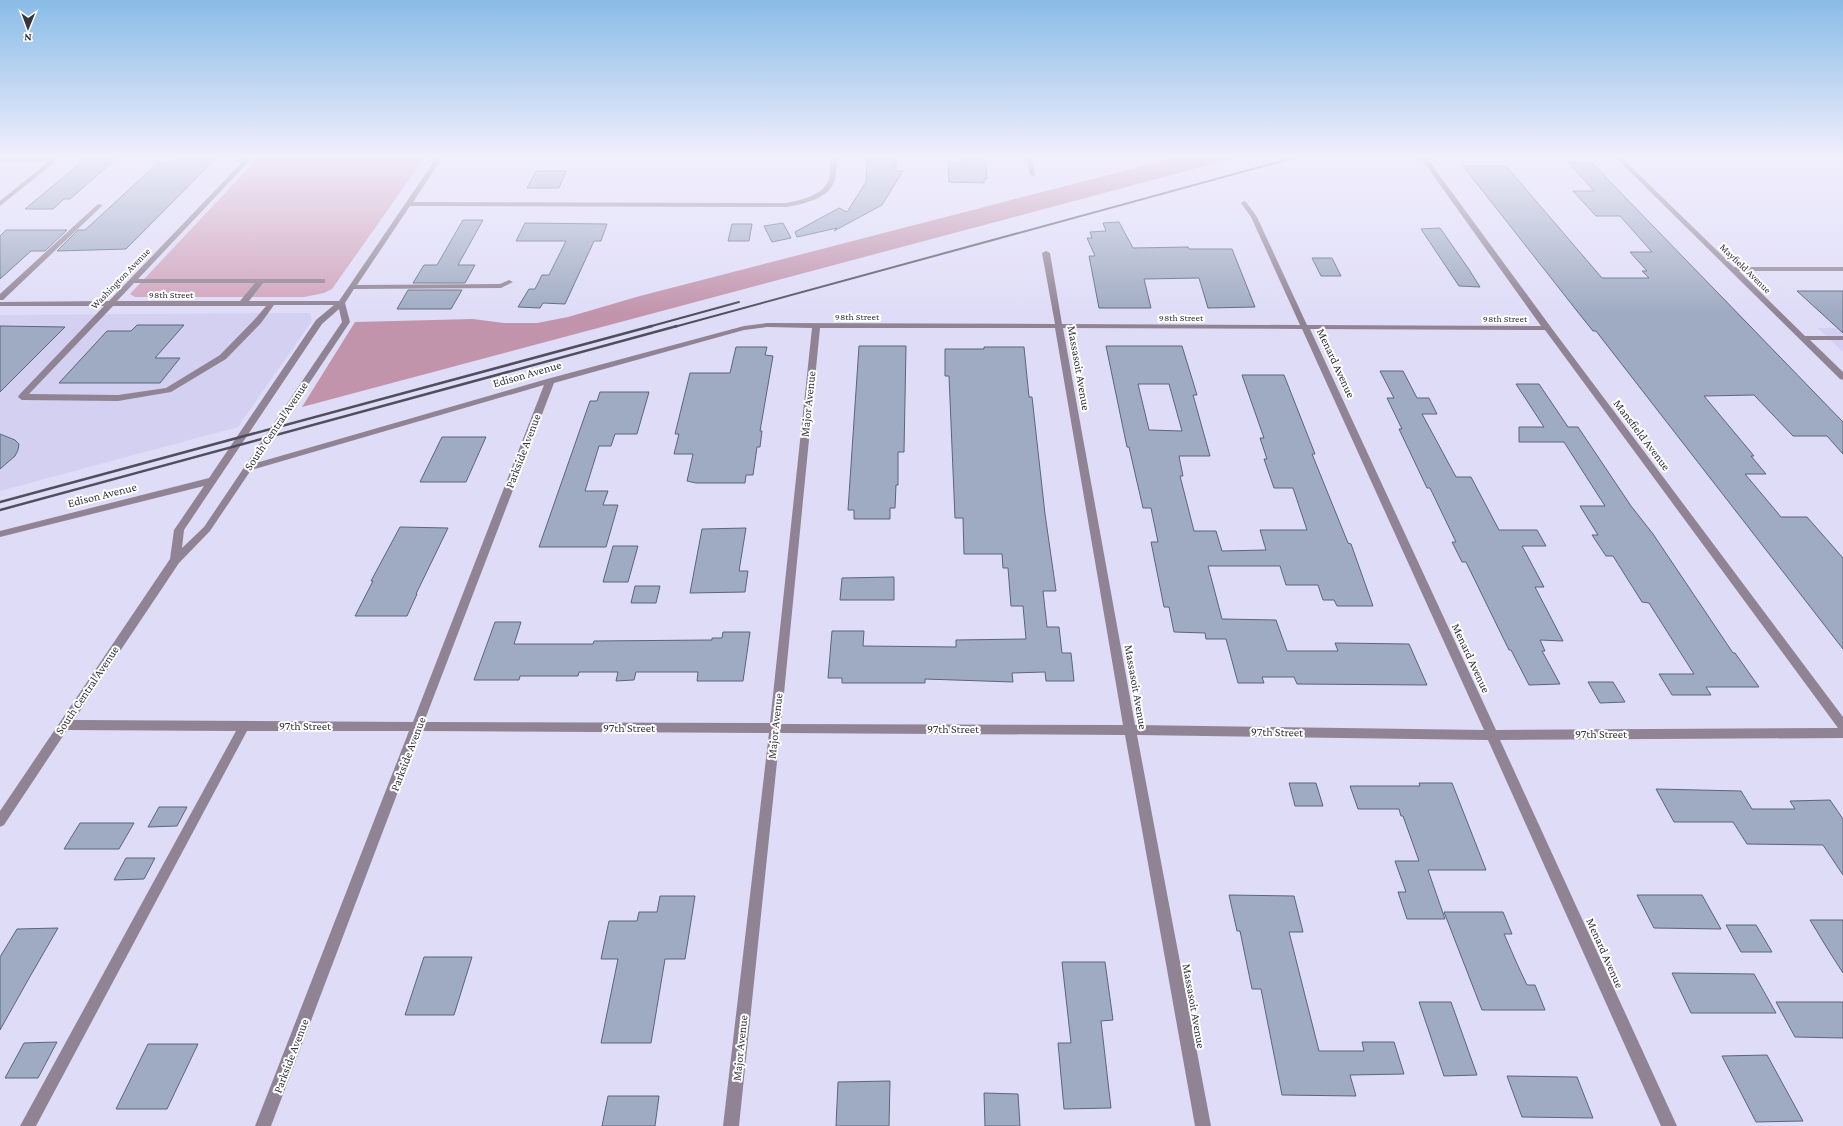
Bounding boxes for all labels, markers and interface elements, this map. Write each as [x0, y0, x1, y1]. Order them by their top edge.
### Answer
north arrow [8, 8, 48, 48]
text: N [23, 32, 32, 44]
street label: Mayfield Avenue [1718, 241, 1774, 296]
street label: Washington Avenue [88, 245, 153, 311]
street label: 98th Street [149, 289, 194, 300]
street label: 98th Street [835, 311, 880, 322]
street label: 98th Street [1159, 312, 1204, 323]
street label: 98th Street [1483, 313, 1528, 324]
street label: Massasoit Avenue [1065, 324, 1093, 412]
street label: Menard Avenue [1314, 326, 1358, 400]
street label: Edison Avenue [491, 358, 563, 390]
street label: Major Avenue [798, 370, 818, 438]
street label: South Central Avenue [241, 379, 311, 473]
street label: Mansfield Avenue [1611, 397, 1673, 473]
street label: Parkside Avenue [502, 412, 544, 490]
street label: Edison Avenue [66, 480, 138, 510]
street label: Menard Avenue [1449, 621, 1493, 695]
street label: South Central Avenue [52, 643, 122, 737]
street label: Massasoit Avenue [1122, 643, 1150, 731]
street label: Major Avenue [765, 692, 785, 760]
street label: Parkside Avenue [387, 715, 429, 793]
street label: 97th Street [279, 719, 332, 733]
street label: 97th Street [603, 721, 656, 735]
street label: 97th Street [927, 722, 980, 736]
street label: 97th Street [1251, 725, 1304, 739]
street label: 97th Street [1575, 727, 1628, 741]
street label: Menard Avenue [1583, 916, 1627, 990]
street label: Massasoit Avenue [1180, 962, 1208, 1050]
street label: Major Avenue [730, 1014, 750, 1082]
street label: Parkside Avenue [270, 1017, 312, 1095]

